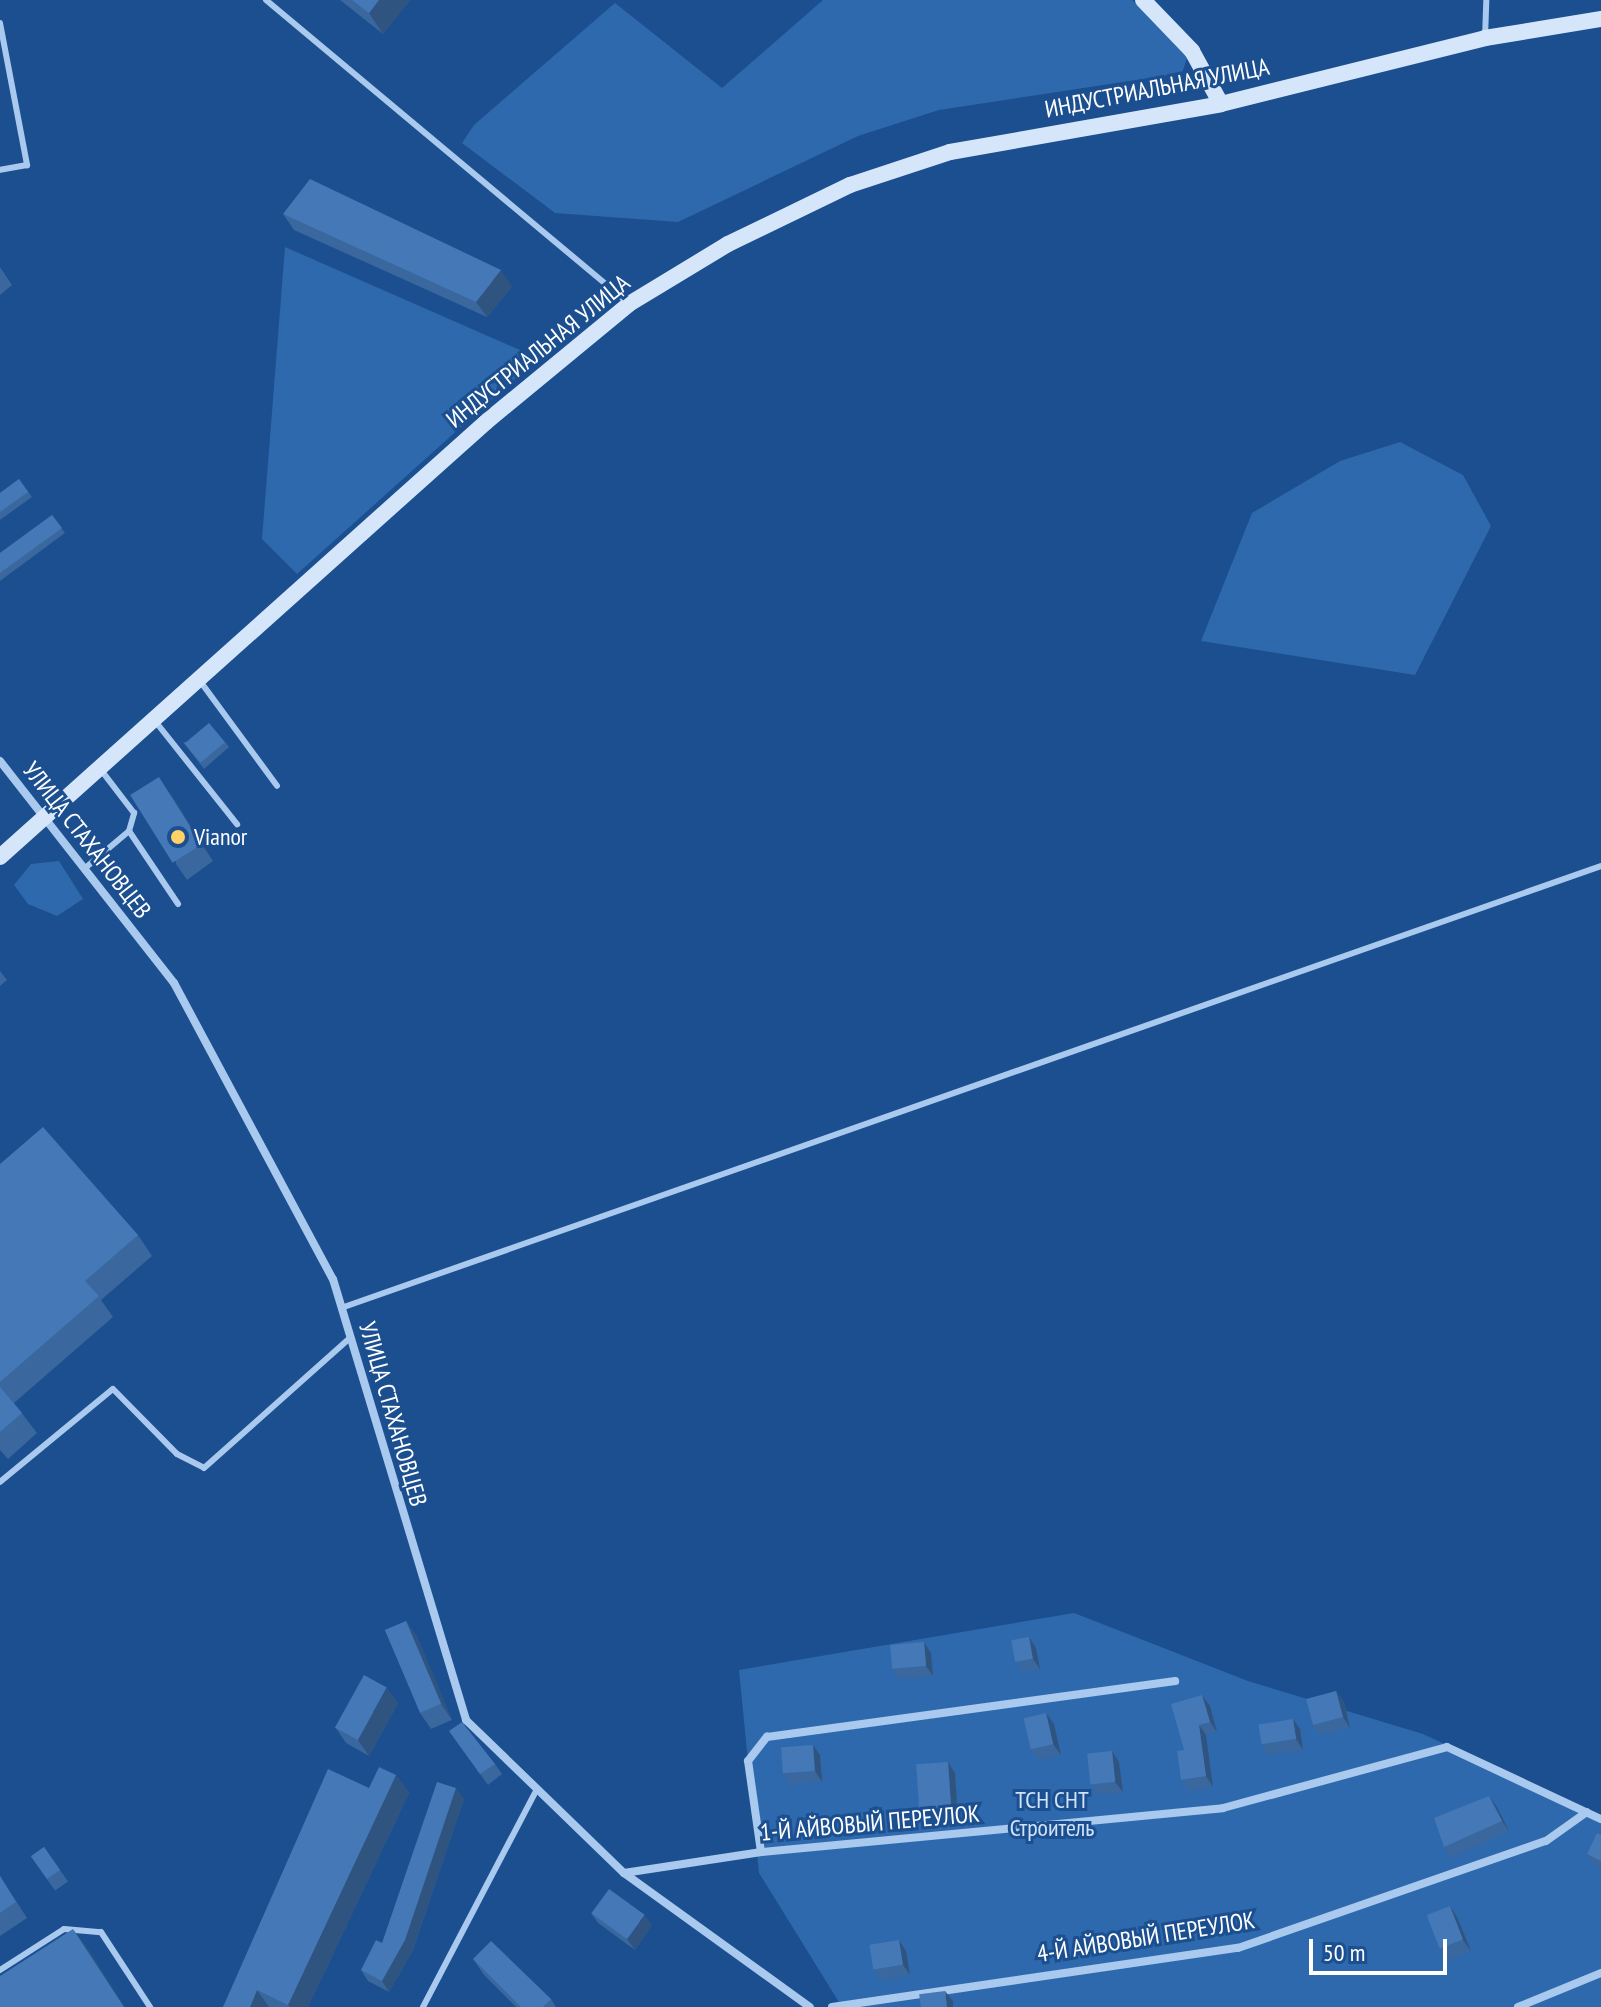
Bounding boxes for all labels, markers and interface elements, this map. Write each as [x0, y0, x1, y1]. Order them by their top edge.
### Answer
street label: ИНДУСТРИАЛЬНАЯ УЛИЦА [1042, 52, 1272, 124]
street label: ИНДУСТРИАЛЬНАЯ УЛИЦА [440, 268, 636, 434]
street label: УЛИЦА СТАХАНОВЦЕВ [17, 756, 157, 924]
place label: Vianor [194, 823, 247, 851]
marker: Vianor [169, 828, 187, 846]
street label: УЛИЦА СТАХАНОВЦЕВ [353, 1318, 433, 1510]
park label: ТСН СНТ Строитель [1010, 1786, 1094, 1842]
street label: 1-Й АЙВОВЫЙ ПЕРЕУЛОК [759, 1799, 981, 1847]
street label: 4-Й АЙВОВЫЙ ПЕРЕУЛОК [1035, 1906, 1257, 1968]
scale bar [1313, 1923, 1451, 1973]
text: 50 m [1323, 1937, 1365, 1968]

